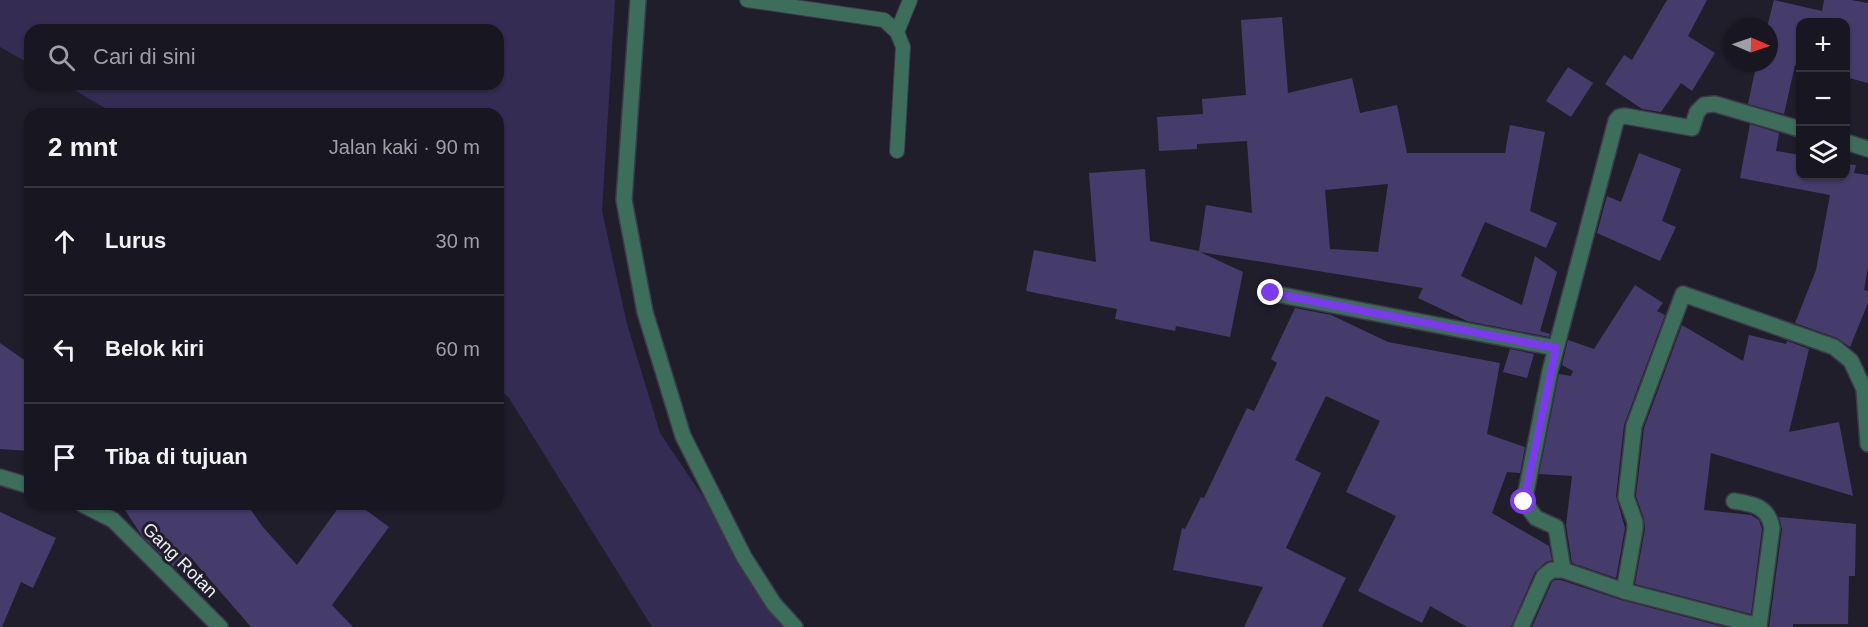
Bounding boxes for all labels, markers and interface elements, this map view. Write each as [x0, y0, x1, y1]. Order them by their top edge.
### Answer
north arrow [1724, 18, 1778, 72]
map controls [1796, 18, 1850, 180]
button: + [1796, 18, 1850, 72]
search box [24, 24, 504, 90]
icon: search [45, 41, 78, 74]
text: Cari di sini [93, 44, 196, 69]
button: − [1796, 72, 1850, 126]
button: layers [1796, 126, 1850, 180]
text: 2 mnt [48, 132, 117, 162]
text: Jalan kaki · 90 m [329, 136, 480, 158]
icon: ahead [48, 225, 81, 258]
text: Lurus [105, 228, 166, 253]
text: 30 m [436, 230, 480, 252]
route end [1257, 279, 1283, 305]
icon: left [48, 333, 81, 366]
text: Belok kiri [105, 336, 204, 361]
text: 60 m [436, 338, 480, 360]
icon: arrive [48, 441, 81, 474]
text: Tiba di tujuan [105, 444, 248, 469]
route start [1510, 488, 1536, 514]
street label: Gang Rotan [139, 519, 221, 601]

